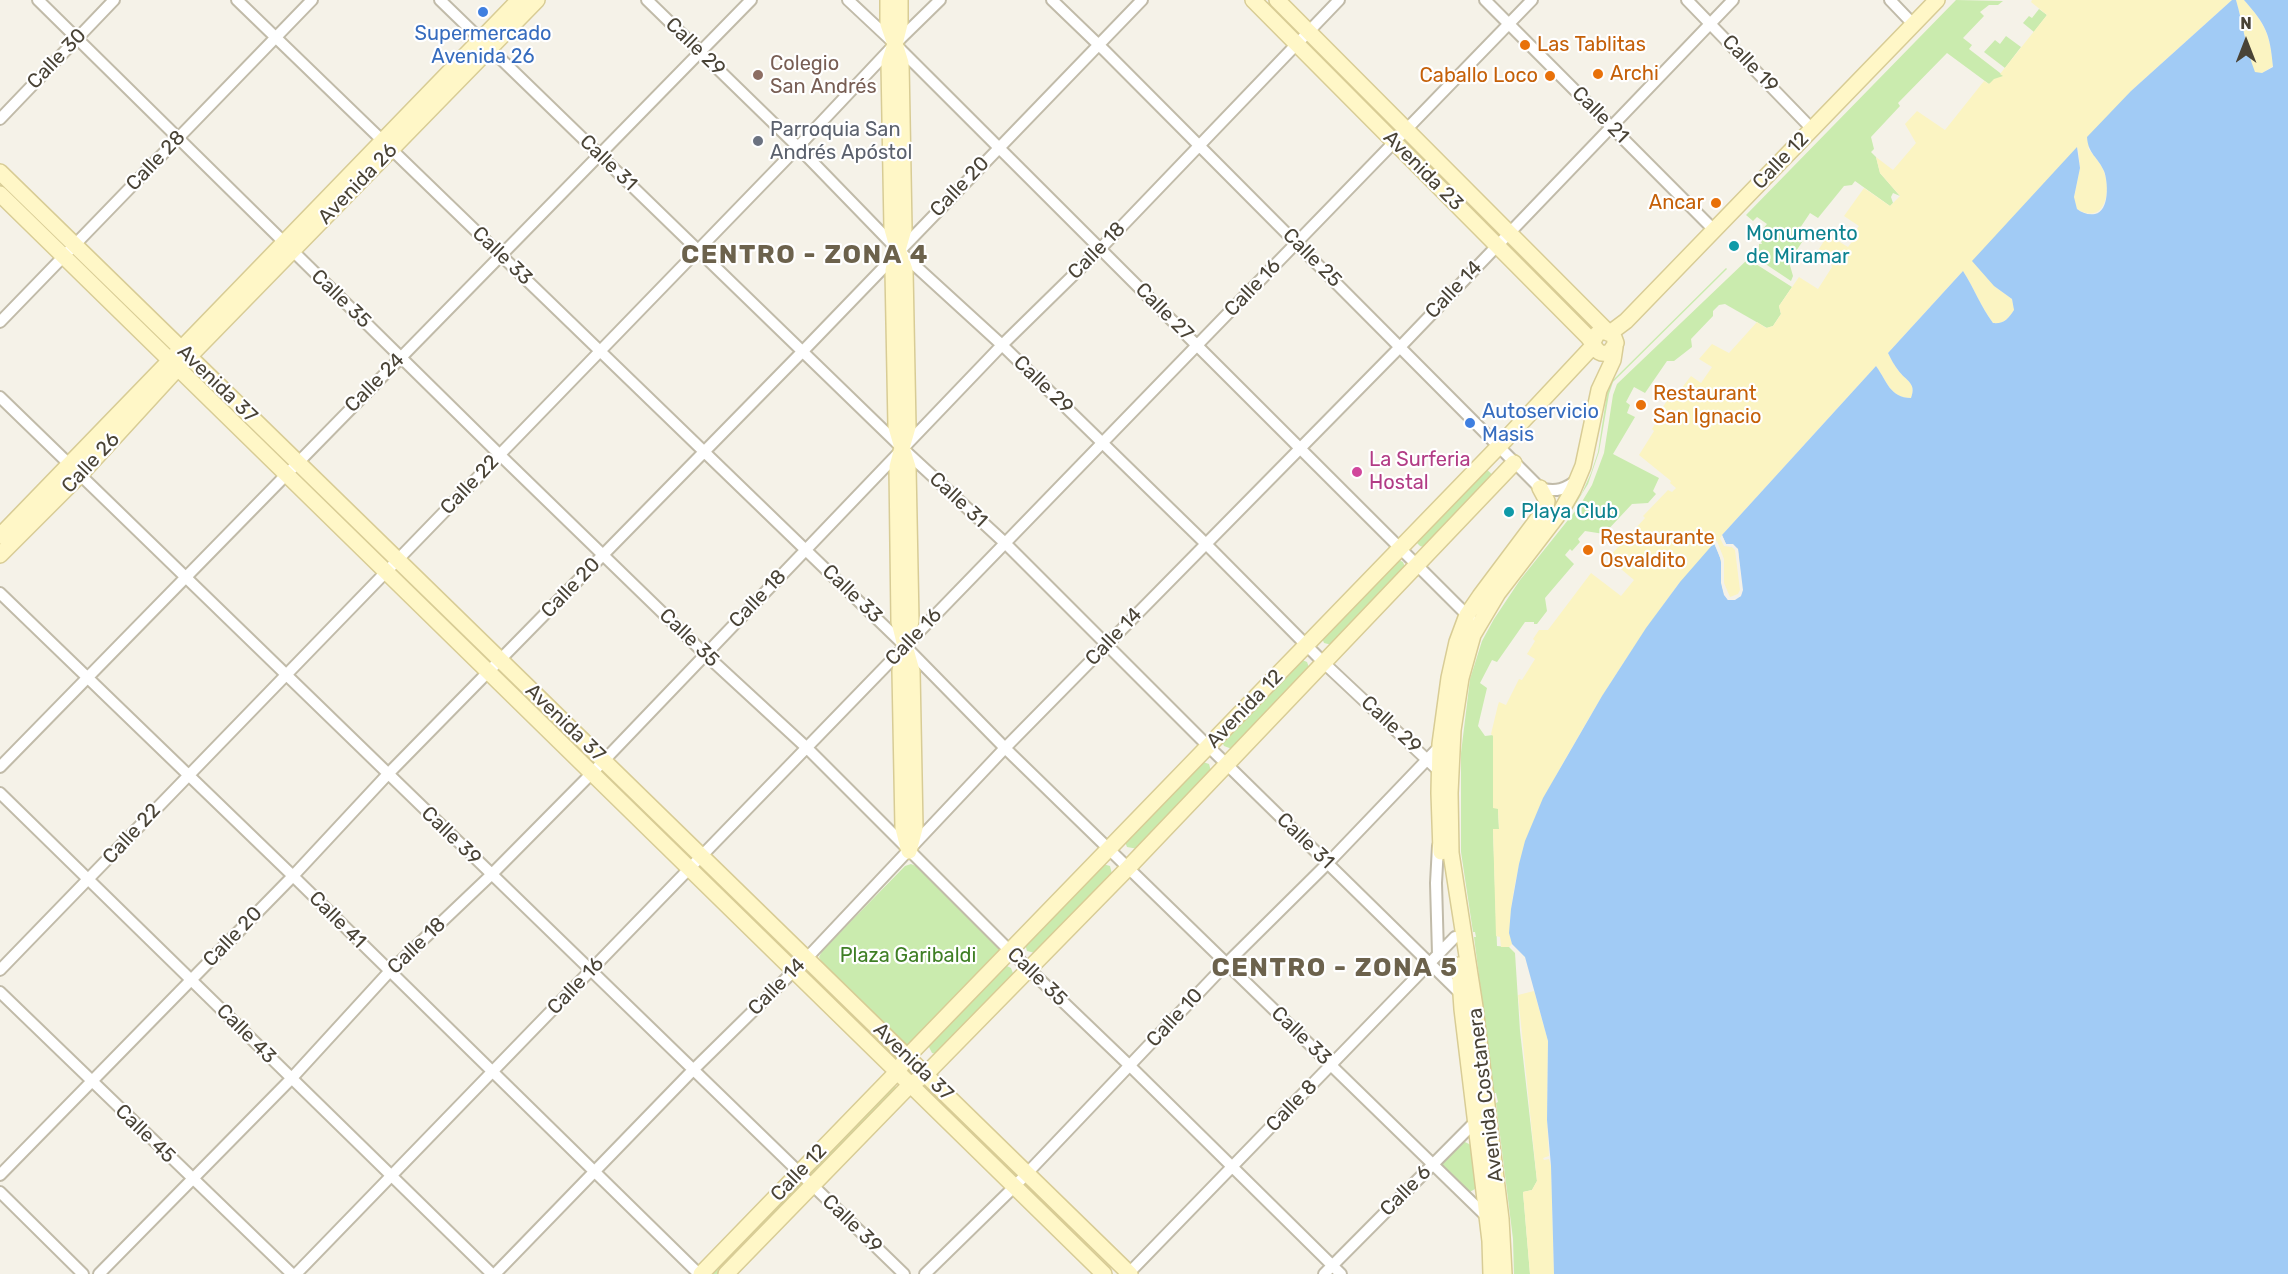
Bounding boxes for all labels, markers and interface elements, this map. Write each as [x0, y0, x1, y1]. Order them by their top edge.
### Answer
marker: Supermercado Avenida 26 [476, 5, 490, 19]
north arrow [2216, 12, 2276, 72]
street label: Calle 29 [660, 13, 730, 81]
text: N [2240, 14, 2252, 33]
place label: Supermercado Avenida 26 [414, 22, 552, 69]
street label: Calle 30 [22, 24, 92, 94]
street label: Calle 19 [1717, 30, 1783, 98]
place label: Las Tablitas [1537, 33, 1646, 57]
marker: Las Tablitas [1518, 38, 1532, 52]
place label: Colegio San Andrés [770, 52, 877, 99]
place label: Archi [1610, 62, 1659, 86]
place label: Caballo Loco [1420, 64, 1538, 88]
marker: Archi [1591, 67, 1605, 81]
marker: Colegio San Andrés [751, 68, 765, 82]
marker: Caballo Loco [1543, 69, 1557, 83]
street label: Calle 21 [1567, 82, 1633, 148]
place label: Parroquia San Andrés Apóstol [770, 118, 912, 165]
street label: Calle 28 [121, 126, 191, 196]
street label: Avenida 23 [1378, 126, 1468, 216]
street label: Calle 12 [1748, 127, 1814, 195]
street label: Calle 31 [574, 130, 642, 196]
marker: Parroquia San Andrés Apóstol [751, 134, 765, 148]
street label: Avenida 26 [313, 139, 403, 229]
street label: Calle 20 [925, 152, 995, 222]
place label: Ancar [1649, 191, 1704, 215]
marker: Ancar [1709, 196, 1723, 210]
street label: Calle 18 [1063, 217, 1131, 285]
street label: Calle 33 [467, 222, 537, 290]
place label: Monumento de Miramar [1746, 222, 1858, 269]
street label: Calle 25 [1277, 223, 1347, 293]
district label: CENTRO - ZONA 4 [681, 239, 929, 271]
marker: Monumento de Miramar [1727, 239, 1741, 253]
street label: Calle 16 [1220, 254, 1286, 322]
street label: Calle 14 [1421, 256, 1487, 324]
street label: Calle 35 [306, 265, 376, 333]
street label: Calle 27 [1130, 278, 1198, 346]
street label: Avenida 37 [172, 340, 262, 428]
street label: Calle 24 [340, 348, 410, 418]
street label: Calle 29 [1008, 351, 1078, 419]
place label: Restaurant San Ignacio [1653, 382, 1761, 429]
marker: Restaurant San Ignacio [1634, 398, 1648, 412]
place label: Autoservicio Masis [1482, 400, 1599, 447]
marker: Autoservicio Masis [1463, 416, 1477, 430]
street label: Calle 26 [57, 428, 125, 498]
place label: La Surferia Hostal [1369, 448, 1470, 495]
street label: Calle 22 [436, 450, 504, 520]
marker: La Surferia Hostal [1350, 465, 1364, 479]
street label: Calle 31 [924, 467, 992, 533]
place label: Playa Club [1521, 500, 1618, 524]
marker: Playa Club [1502, 505, 1516, 519]
place label: Restaurante Osvaldito [1600, 526, 1715, 573]
marker: Restaurante Osvaldito [1581, 543, 1595, 557]
street label: Calle 20 [536, 553, 606, 623]
street label: Calle 33 [817, 560, 887, 628]
street label: Calle 18 [725, 565, 791, 633]
street label: Calle 16 [881, 603, 947, 671]
street label: Calle 14 [1081, 603, 1147, 671]
street label: Calle 35 [654, 604, 724, 672]
street label: Avenida 12 [1202, 665, 1288, 753]
street label: Avenida 37 [520, 679, 610, 767]
street label: Calle 29 [1356, 691, 1426, 759]
street label: Calle 22 [98, 799, 166, 869]
street label: Calle 39 [416, 802, 486, 870]
street label: Calle 31 [1271, 808, 1339, 874]
street label: Calle 41 [303, 886, 371, 954]
street label: Calle 20 [198, 902, 268, 972]
street label: Calle 18 [383, 913, 451, 979]
street label: Calle 35 [1002, 943, 1072, 1011]
park label: Plaza Garibaldi [840, 944, 976, 968]
street label: Calle 16 [543, 952, 609, 1020]
district label: CENTRO - ZONA 5 [1211, 952, 1459, 984]
street label: Calle 14 [743, 953, 811, 1021]
street label: Calle 10 [1142, 984, 1208, 1052]
street label: Calle 43 [211, 999, 281, 1069]
street label: Calle 33 [1266, 1002, 1336, 1070]
street label: Avenida Costanera [1463, 1007, 1509, 1183]
street label: Avenida 37 [868, 1018, 958, 1106]
street label: Calle 8 [1262, 1075, 1322, 1137]
street label: Calle 45 [110, 1099, 180, 1169]
street label: Calle 12 [766, 1139, 832, 1207]
street label: Calle 6 [1376, 1161, 1436, 1221]
street label: Calle 39 [817, 1190, 887, 1258]

